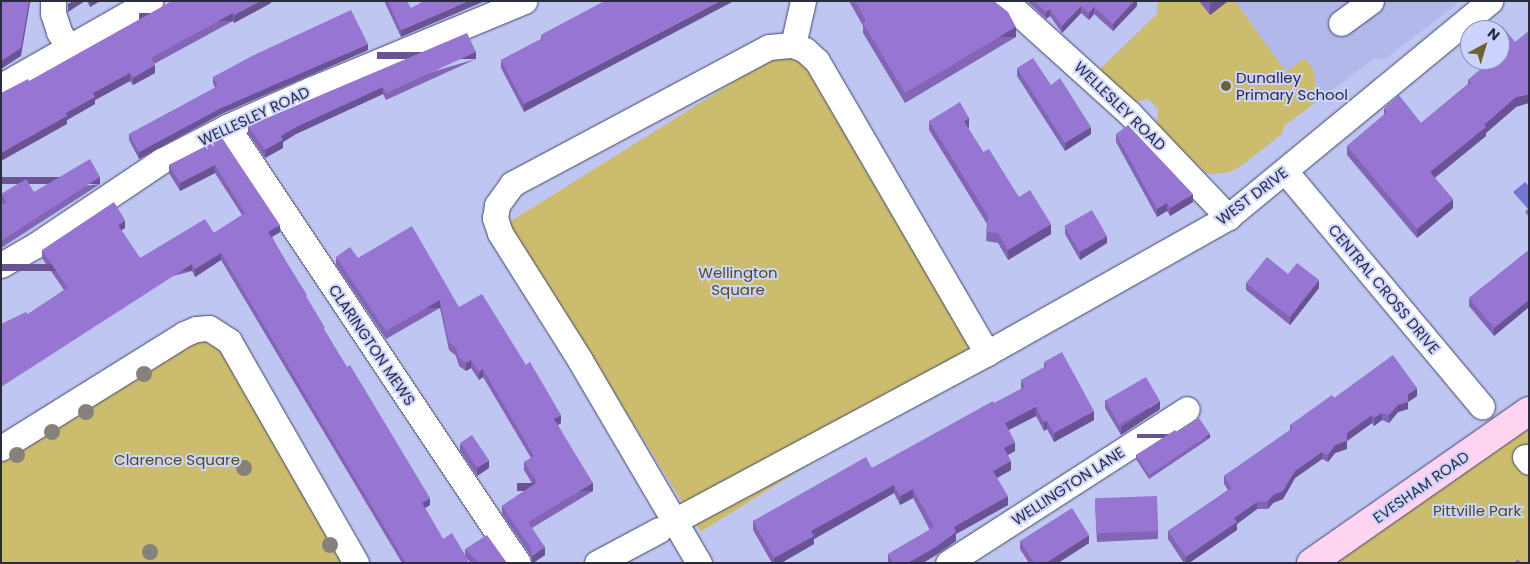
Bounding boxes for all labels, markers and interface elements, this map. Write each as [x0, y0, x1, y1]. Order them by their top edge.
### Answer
north arrow [1460, 20, 1510, 70]
text: N [1483, 23, 1504, 45]
street label: WELLESLEY ROAD [1070, 58, 1170, 154]
place label: Dunalley Primary School [1236, 68, 1348, 103]
marker: Dunalley Primary School [1220, 80, 1232, 92]
street label: WELLESLEY ROAD [196, 82, 312, 150]
street label: WEST DRIVE [1213, 163, 1291, 229]
street label: CENTRAL CROSS DRIVE [1325, 221, 1443, 357]
park label: Wellington Square [698, 263, 778, 298]
street label: CLARINGTON MEWS [325, 281, 419, 409]
street label: WELLINGTON LANE [1008, 443, 1128, 529]
street label: EVESHAM ROAD [1369, 447, 1473, 527]
park label: Clarence Square [114, 451, 240, 469]
park label: Pittville Park [1433, 502, 1521, 520]

